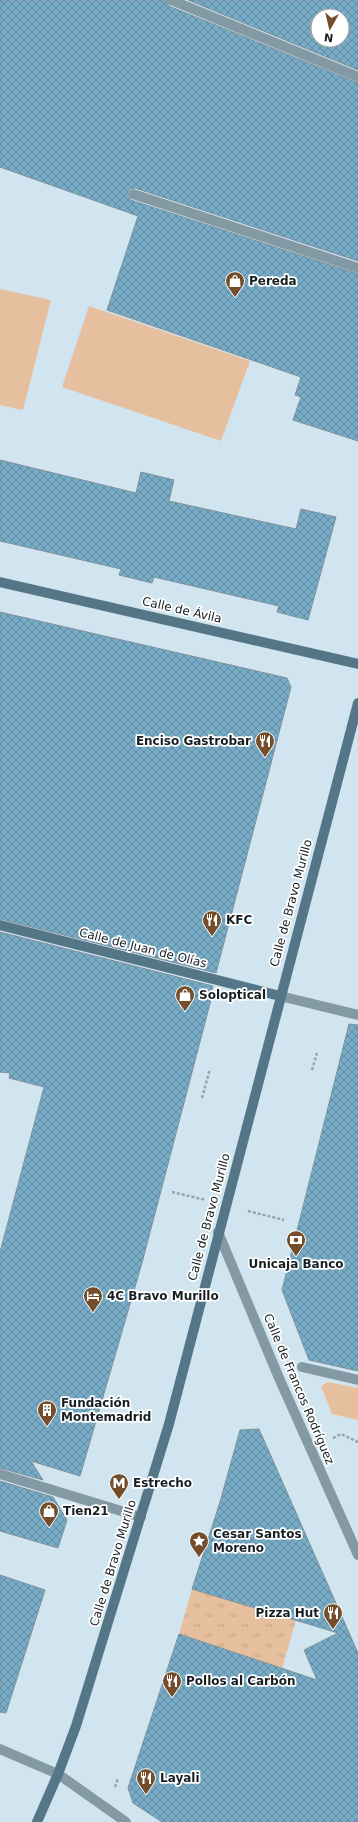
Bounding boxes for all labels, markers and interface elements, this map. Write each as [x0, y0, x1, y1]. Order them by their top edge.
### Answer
north arrow [310, 8, 350, 48]
text: N [323, 30, 334, 44]
shop icon: Pereda [224, 270, 246, 298]
place label: Pereda [249, 274, 297, 288]
street label: Calle de Ávila [141, 593, 223, 626]
restaurant icon: Enciso Gastrobar [254, 730, 276, 758]
place label: Enciso Gastrobar [136, 734, 251, 748]
street label: Calle de Bravo Murillo [267, 838, 315, 968]
restaurant icon: KFC [201, 909, 223, 937]
place label: KFC [226, 913, 252, 927]
street label: Calle de Juan de Olías [78, 925, 208, 971]
shop icon: Soloptical [174, 984, 196, 1012]
place label: Soloptical [199, 988, 266, 1002]
street label: Calle de Bravo Murillo [185, 1152, 233, 1282]
bank icon: Unicaja Banco [285, 1229, 307, 1257]
place label: Unicaja Banco [248, 1257, 344, 1271]
hotel icon: 4C Bravo Murillo [82, 1285, 104, 1313]
place label: 4C Bravo Murillo [107, 1289, 219, 1303]
street label: Calle de Francos Rodríguez [261, 1312, 337, 1466]
place label: Fundación Montemadrid [61, 1396, 151, 1424]
building icon: Fundación Montemadrid [36, 1399, 58, 1427]
metro station icon: Estrecho [108, 1472, 130, 1500]
place label: Estrecho [133, 1476, 192, 1490]
street label: Calle de Bravo Murillo [87, 1498, 139, 1628]
shop icon: Tien21 [38, 1500, 60, 1528]
place label: Tien21 [63, 1504, 109, 1518]
place label: Cesar Santos Moreno [213, 1527, 302, 1555]
place icon: Cesar Santos Moreno [188, 1530, 210, 1558]
restaurant icon: Pizza Hut [322, 1602, 344, 1630]
place label: Pizza Hut [256, 1606, 319, 1620]
restaurant icon: Pollos al Carbón [161, 1670, 183, 1698]
place label: Pollos al Carbón [186, 1674, 295, 1688]
restaurant icon: Layali [135, 1767, 157, 1795]
place label: Layali [160, 1771, 200, 1785]

